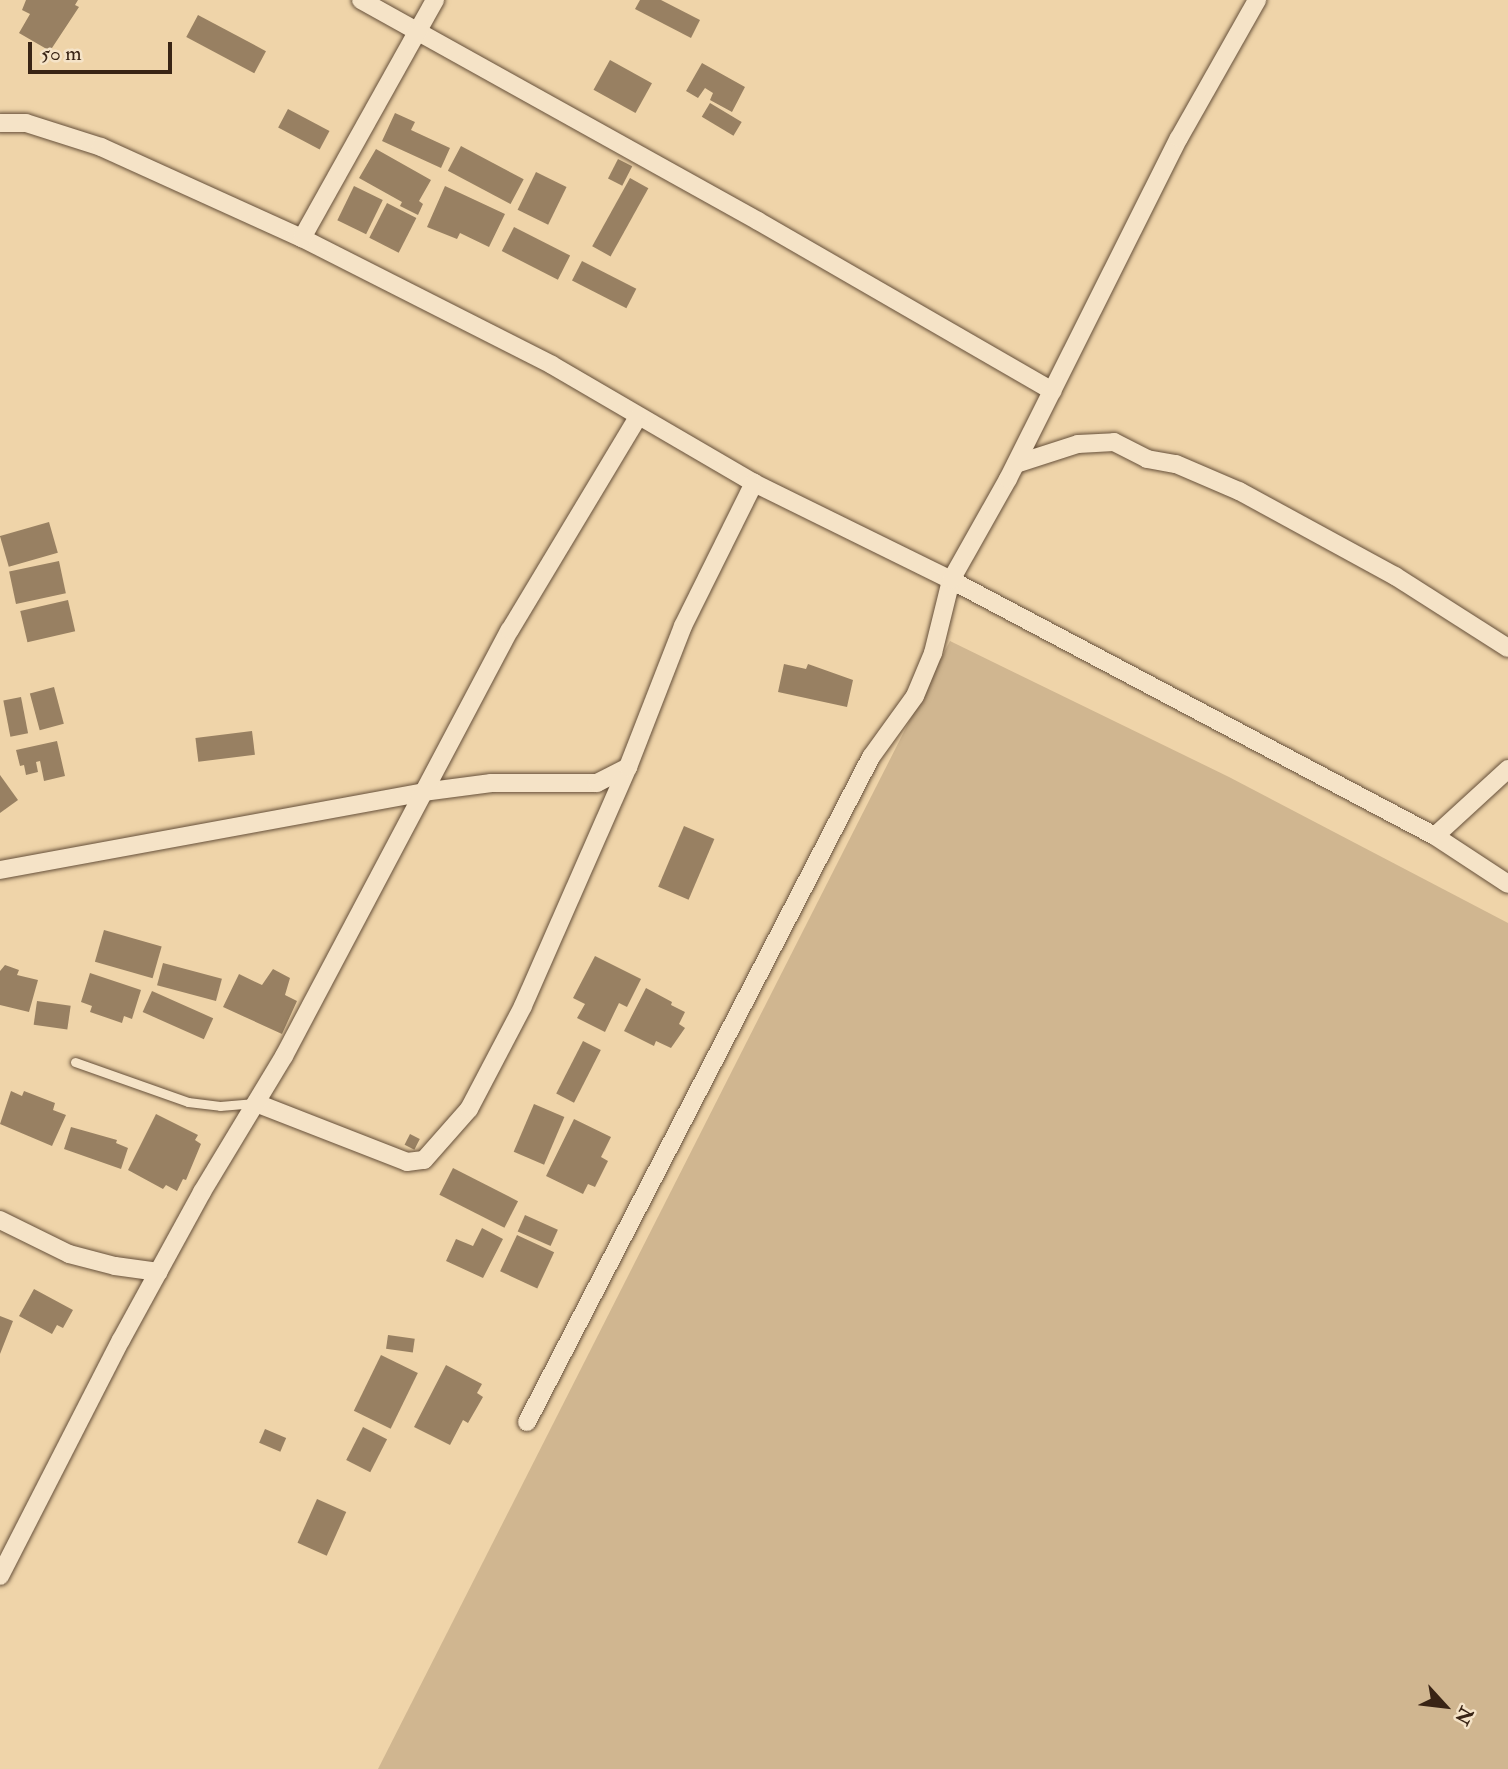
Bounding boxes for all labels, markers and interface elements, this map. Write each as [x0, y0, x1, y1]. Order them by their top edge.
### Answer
scale bar [32, 28, 175, 72]
text: 50 m [41, 40, 82, 67]
north arrow [1410, 1671, 1480, 1741]
text: N [1449, 1702, 1478, 1729]

